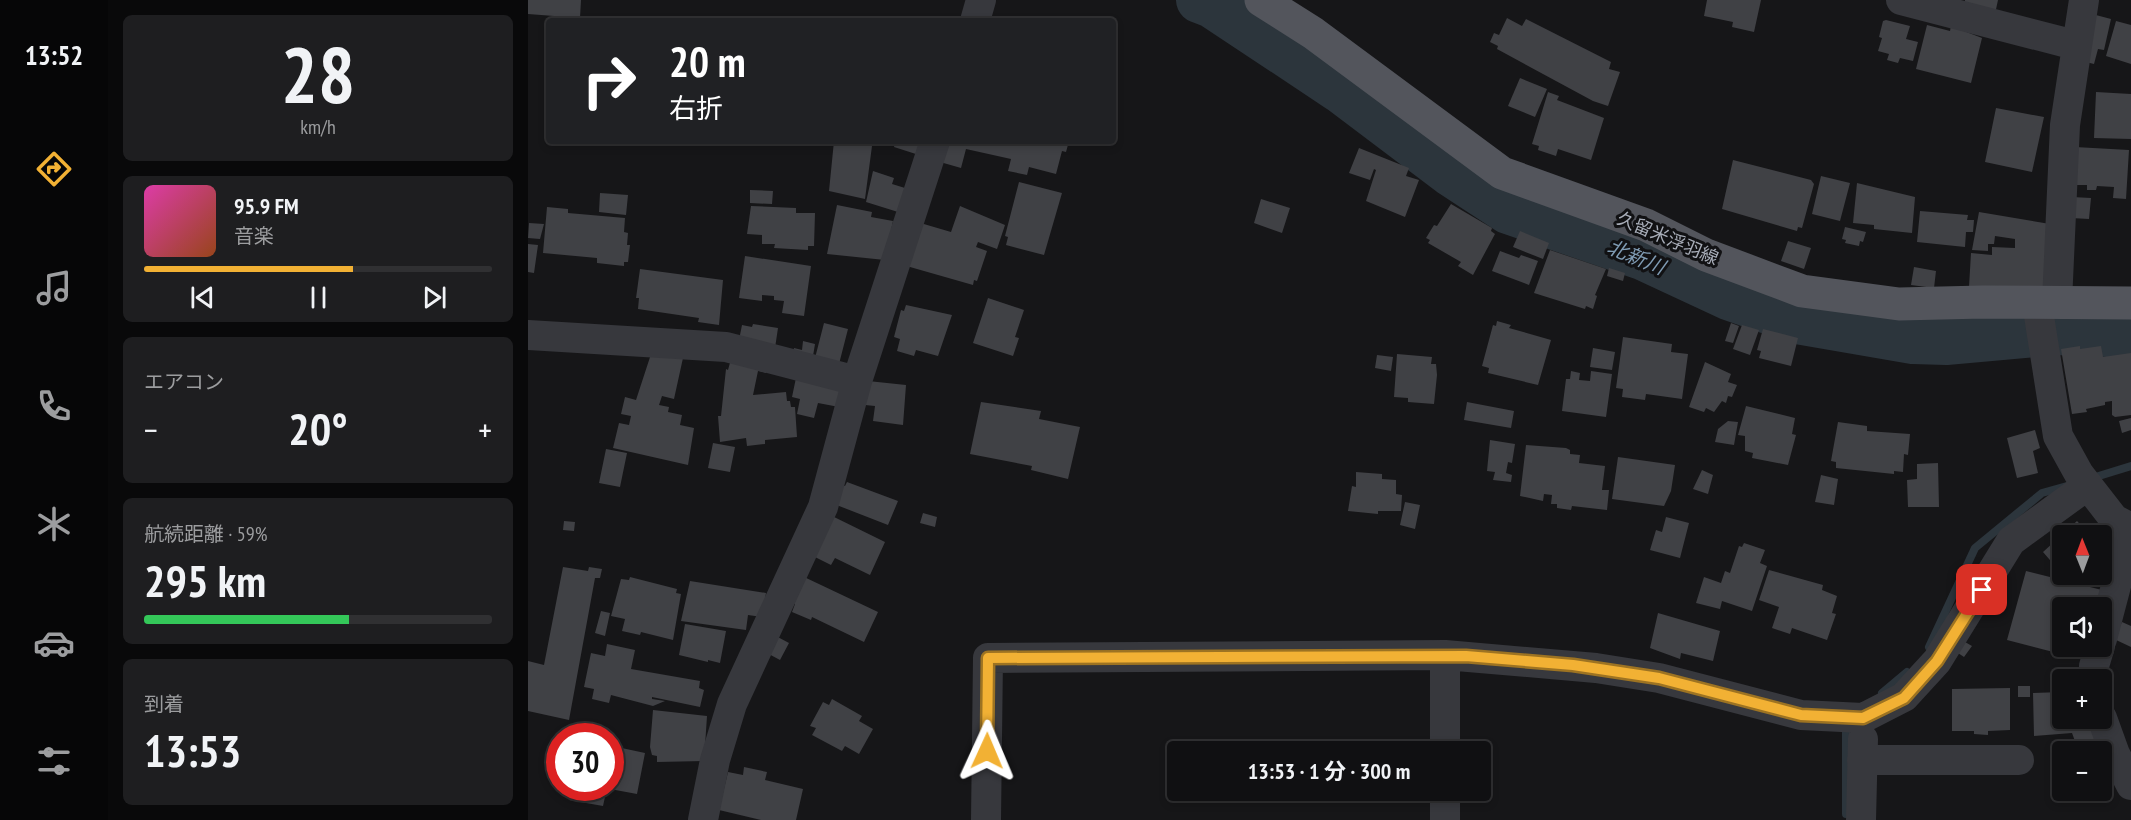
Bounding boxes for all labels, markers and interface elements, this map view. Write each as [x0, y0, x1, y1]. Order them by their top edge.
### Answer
text: 28 [281, 24, 355, 125]
text: 20 m [669, 34, 746, 89]
text: 13:52 [25, 38, 83, 72]
icon: right [570, 42, 648, 120]
text: 右折 [669, 91, 723, 125]
text: km/h [300, 114, 336, 140]
icon: directions [33, 148, 75, 190]
text: 95.9 FM [234, 192, 299, 220]
street label: 久留米浮羽線 [1614, 206, 1722, 270]
text: 音楽 [234, 223, 274, 249]
water label: 北新川 [1603, 234, 1671, 281]
icon: music [33, 267, 75, 309]
icon: previous [186, 281, 219, 314]
icon: pause [302, 281, 335, 314]
icon: next [418, 281, 451, 314]
text: エアコン [144, 369, 224, 395]
icon: phone [33, 385, 75, 427]
text: 20° [288, 399, 348, 457]
text: − [144, 408, 158, 451]
text: + [478, 408, 492, 451]
icon: climate [33, 503, 75, 545]
text: 航続距離 · 59% [144, 521, 267, 547]
north arrow [2052, 525, 2112, 585]
map controls [2052, 525, 2112, 801]
text: 295 km [144, 551, 266, 609]
pin [1956, 564, 2007, 615]
icon: arrive [1965, 573, 1998, 606]
button: sound [2052, 597, 2112, 657]
icon: car [33, 622, 75, 664]
button: + [2052, 669, 2112, 729]
text: 到着 [144, 691, 184, 717]
position arrow [955, 719, 1019, 783]
text: 13:53 [144, 721, 241, 779]
speed limit sign: 30 [546, 723, 624, 801]
icon: filters [33, 740, 75, 782]
button: − [2052, 741, 2112, 801]
text: 13:53 · 1 分 · 300 m [1248, 757, 1410, 785]

